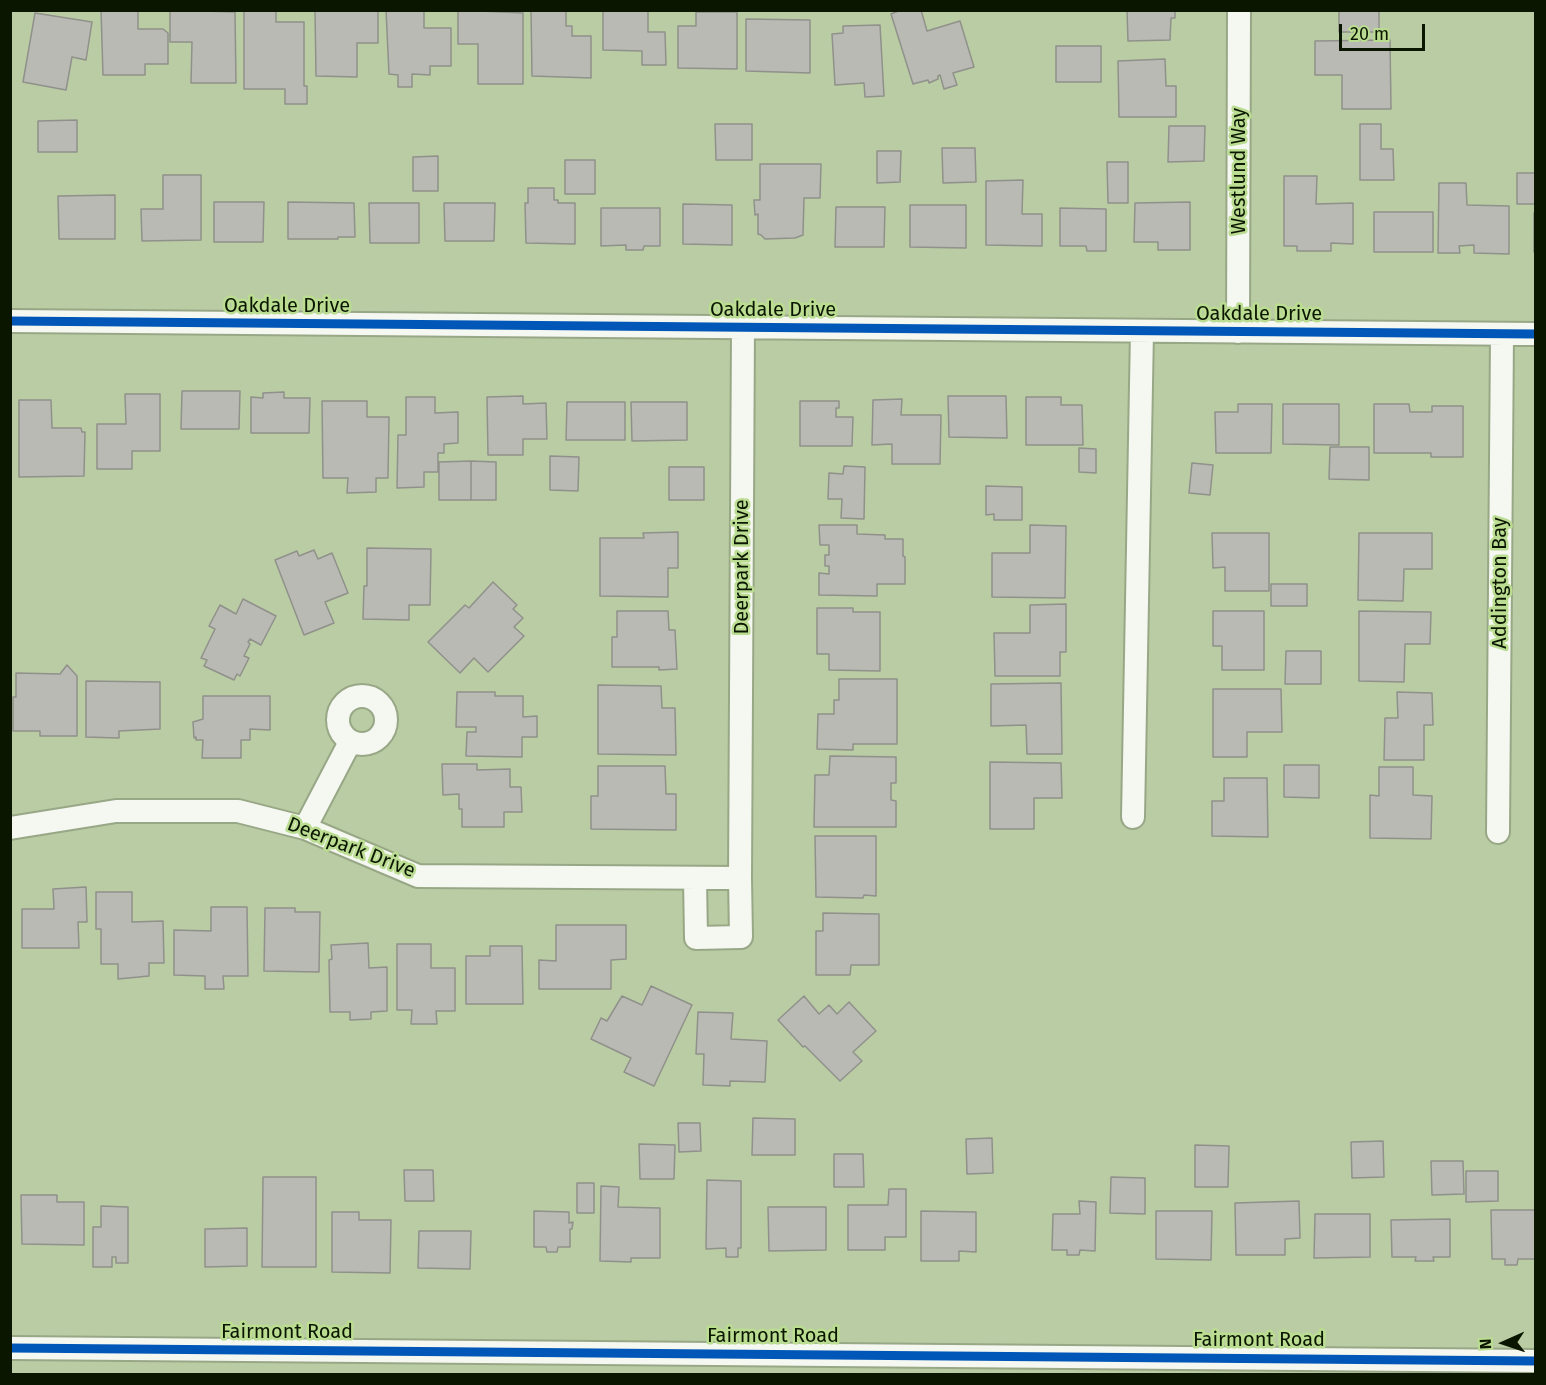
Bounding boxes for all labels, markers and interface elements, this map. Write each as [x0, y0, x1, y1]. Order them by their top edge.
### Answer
scale bar [1342, 12, 1428, 50]
text: 20 m [1350, 23, 1389, 45]
street label: Westlund Way [1227, 108, 1251, 234]
street label: Oakdale Drive [224, 294, 350, 318]
street label: Oakdale Drive [710, 298, 836, 322]
street label: Oakdale Drive [1196, 302, 1322, 326]
street label: Deerpark Drive [730, 499, 754, 635]
street label: Addington Bay [1488, 517, 1512, 649]
street label: Deerpark Drive [284, 813, 418, 883]
north arrow [1474, 1313, 1534, 1373]
street label: Fairmont Road [221, 1320, 353, 1344]
street label: Fairmont Road [707, 1324, 839, 1348]
street label: Fairmont Road [1193, 1328, 1325, 1352]
text: N [1476, 1338, 1495, 1350]

